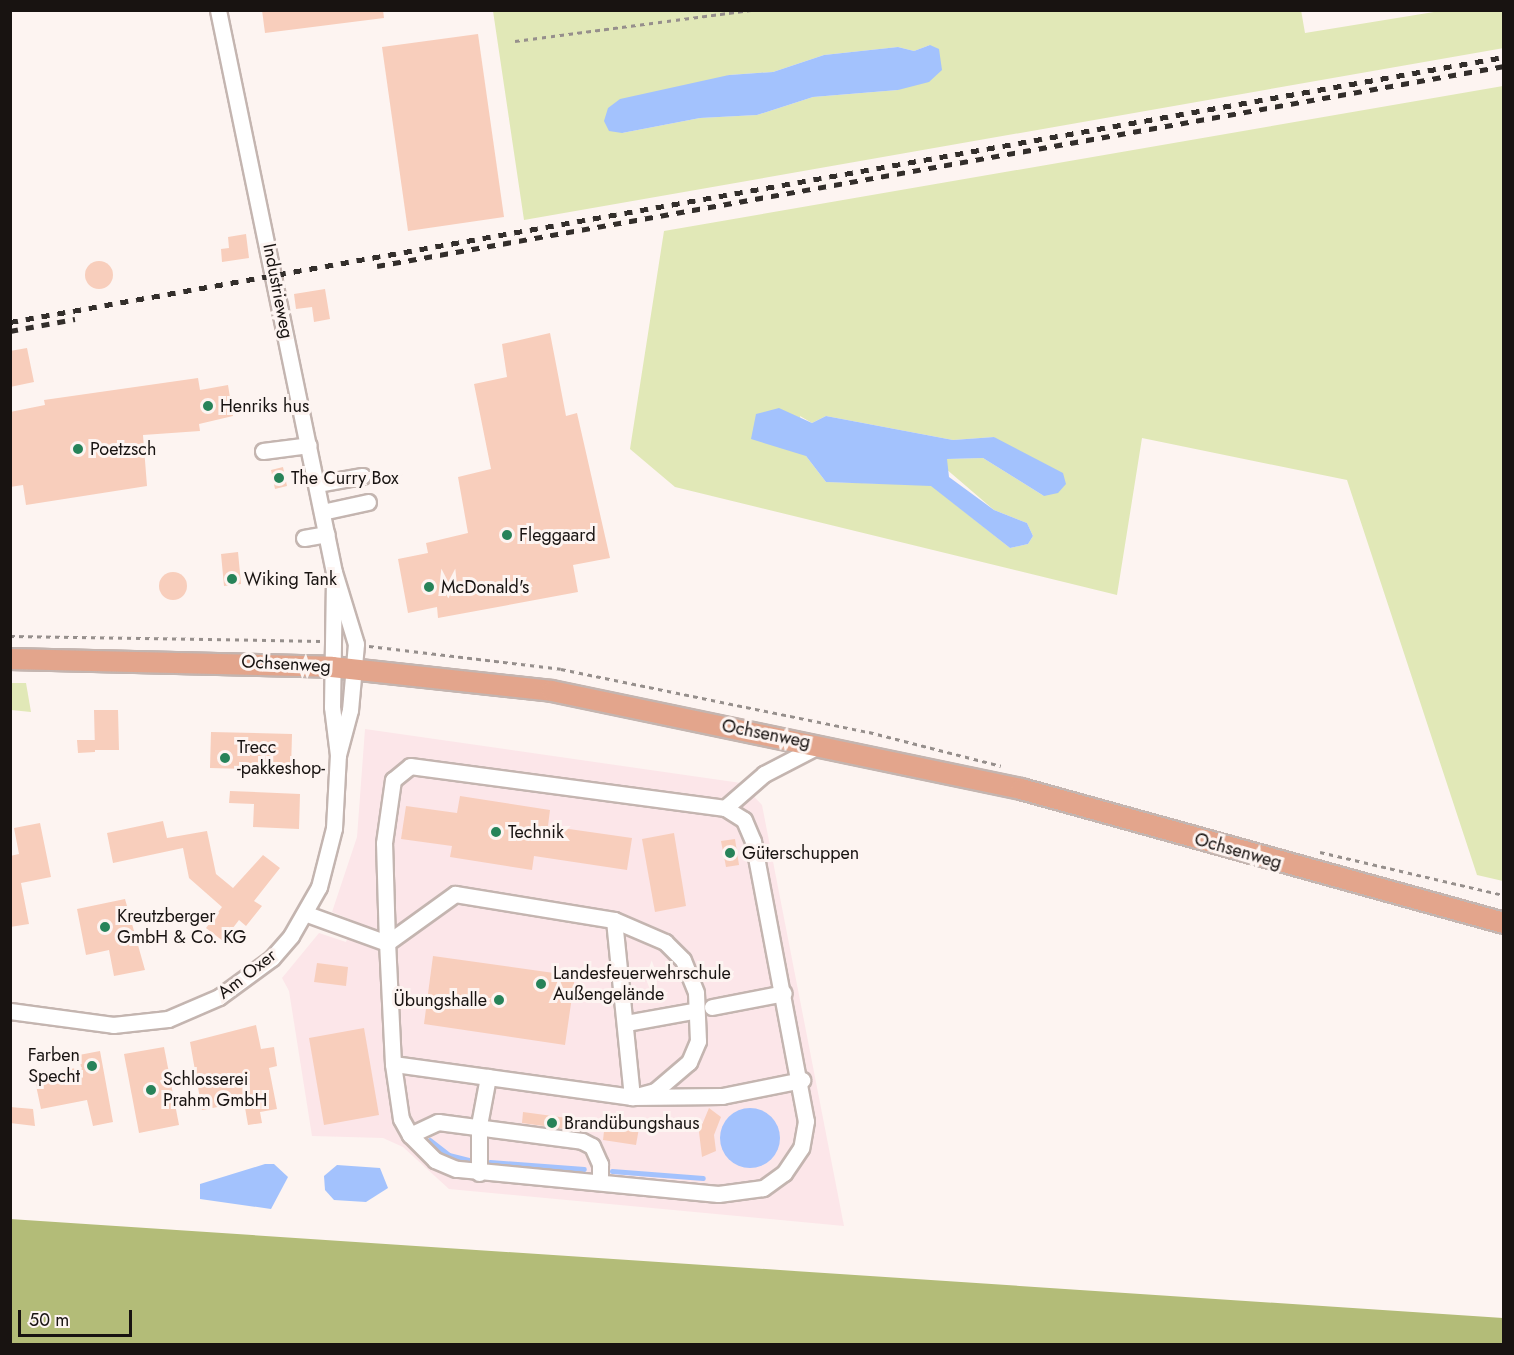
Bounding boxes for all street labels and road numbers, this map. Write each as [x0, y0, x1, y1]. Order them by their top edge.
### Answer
street label: Industrieweg [258, 242, 298, 340]
street label: Ochsenweg [241, 651, 331, 677]
street label: Ochsenweg [720, 715, 812, 753]
street label: Ochsenweg [1192, 828, 1284, 874]
street label: Am Oxer [213, 944, 281, 1004]

